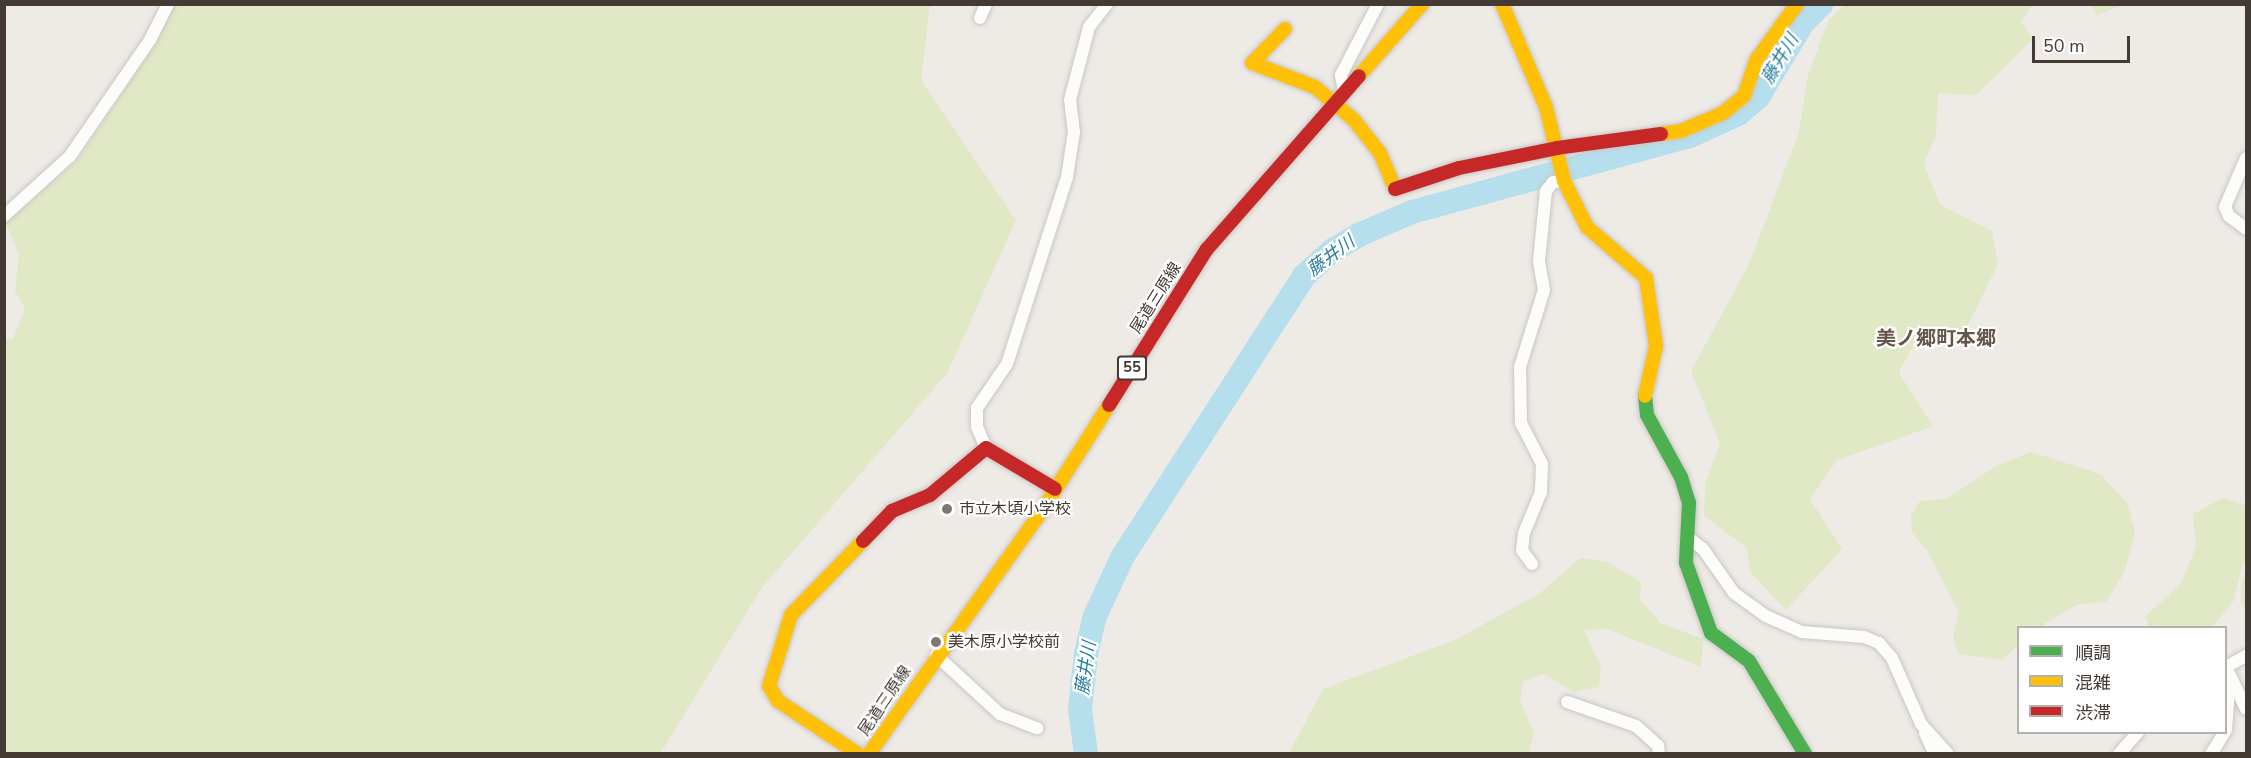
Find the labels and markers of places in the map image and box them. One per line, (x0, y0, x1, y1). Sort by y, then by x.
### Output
place label: 市立木頃小学校 (959, 499, 1071, 519)
marker: 市立木頃小学校 (940, 502, 954, 516)
place label: 美木原小学校前 (948, 632, 1060, 652)
marker: 美木原小学校前 (929, 635, 943, 649)

